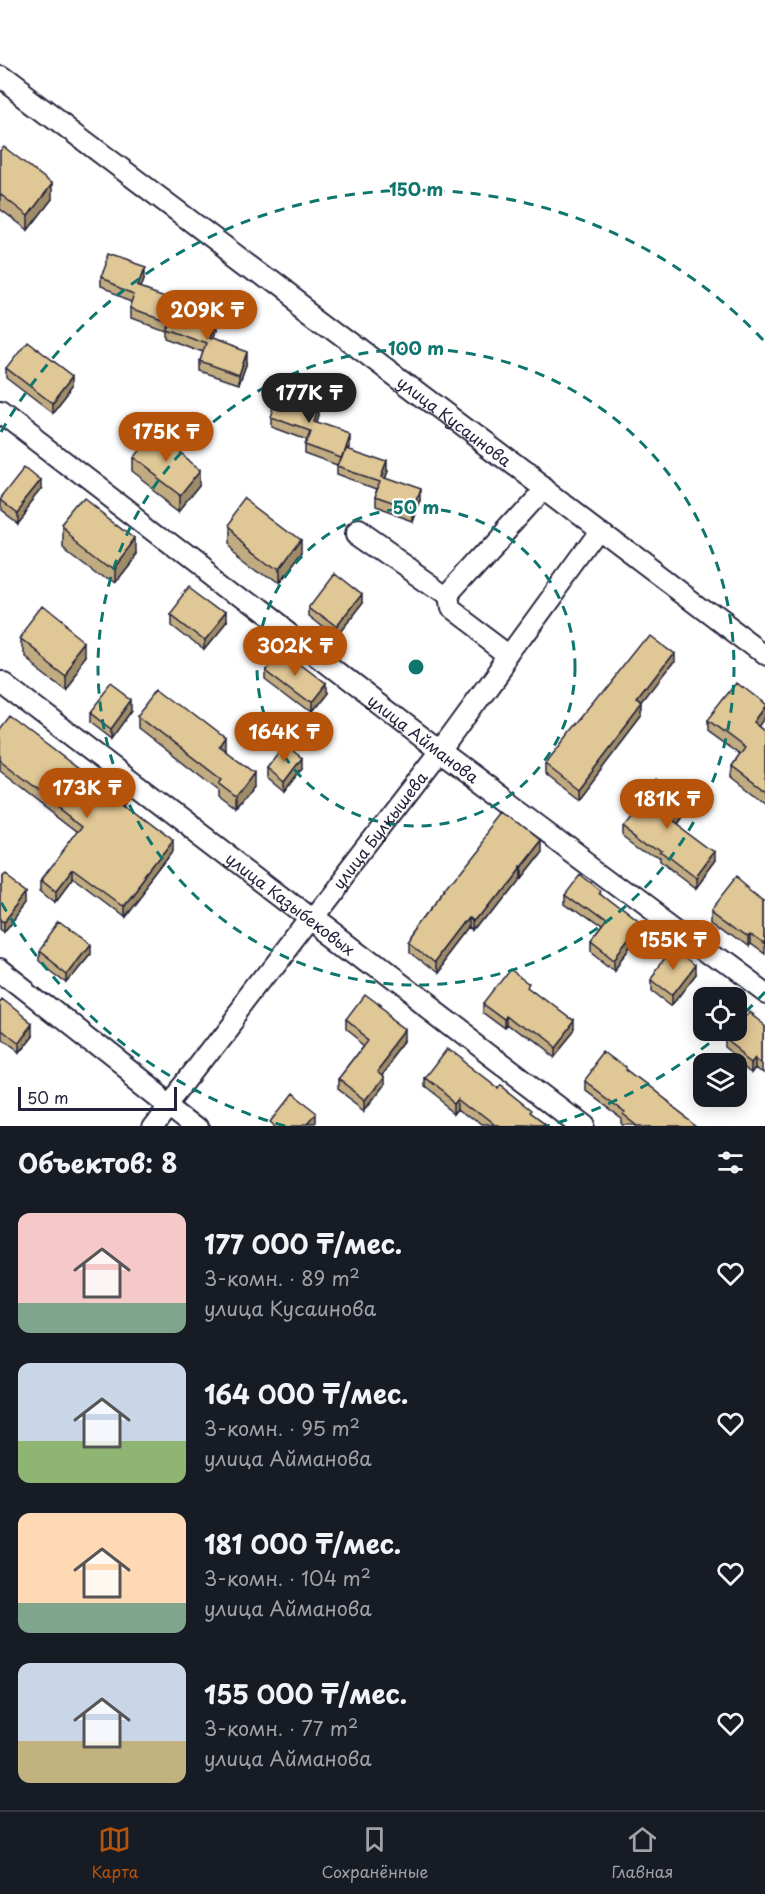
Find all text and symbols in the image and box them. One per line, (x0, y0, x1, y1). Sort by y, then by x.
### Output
text: 150 m (389, 175, 443, 202)
pin: 209K ₸ (158, 290, 256, 341)
text: 209K ₸ (170, 294, 244, 324)
text: 100 m (388, 334, 444, 361)
street label: улица Кусаинова (393, 370, 517, 472)
pin: 177K ₸ (260, 373, 358, 424)
text: 177K ₸ (275, 377, 343, 407)
pin: 175K ₸ (117, 412, 215, 463)
text: 175K ₸ (133, 416, 199, 446)
text: 50 m (393, 493, 439, 520)
pin: 302K ₸ (246, 626, 344, 677)
text: 302K ₸ (257, 630, 333, 660)
centre of rings (406, 657, 426, 677)
street label: улица Айманова (363, 688, 484, 788)
pin: 164K ₸ (235, 712, 333, 763)
text: 164K ₸ (248, 716, 320, 746)
street label: улица Булкышева (326, 766, 433, 894)
pin: 173K ₸ (38, 768, 136, 819)
text: 173K ₸ (53, 772, 121, 802)
pin: 181K ₸ (618, 779, 716, 830)
text: 181K ₸ (634, 783, 700, 813)
street label: улица Казыбековых (221, 846, 361, 961)
pin: 155K ₸ (624, 920, 722, 971)
text: 155K ₸ (639, 924, 707, 954)
map controls (693, 987, 747, 1107)
button: locate (693, 987, 747, 1041)
button: layers (693, 1053, 747, 1107)
scale bar (18, 1084, 177, 1112)
text: 50 m (27, 1085, 68, 1109)
text: Объектов: 8 (18, 1143, 178, 1182)
icon: filters (714, 1146, 747, 1179)
text: 177 000 ₸/мес. (204, 1224, 402, 1263)
icon: home (66, 1237, 138, 1309)
icon: heart (714, 1257, 747, 1290)
text: 3-комн. · 89 m² (204, 1263, 360, 1293)
text: улица Кусаинова (204, 1293, 376, 1323)
text: 164 000 ₸/мес. (204, 1374, 409, 1413)
icon: home (66, 1387, 138, 1459)
icon: heart (714, 1407, 747, 1440)
text: 3-комн. · 95 m² (204, 1413, 360, 1443)
text: улица Айманова (204, 1443, 372, 1473)
text: 181 000 ₸/мес. (204, 1524, 401, 1563)
icon: home (66, 1537, 138, 1609)
icon: heart (714, 1557, 747, 1590)
text: 3-комн. · 104 m² (204, 1563, 371, 1593)
text: улица Айманова (204, 1593, 372, 1623)
text: 155 000 ₸/мес. (204, 1674, 407, 1713)
icon: home (66, 1687, 138, 1759)
icon: heart (714, 1707, 747, 1740)
text: 3-комн. · 77 m² (204, 1713, 358, 1743)
text: улица Айманова (204, 1743, 372, 1773)
tab: Карта (92, 1823, 138, 1883)
tab: Сохранённые (322, 1823, 428, 1883)
tab: Главная (612, 1823, 673, 1883)

